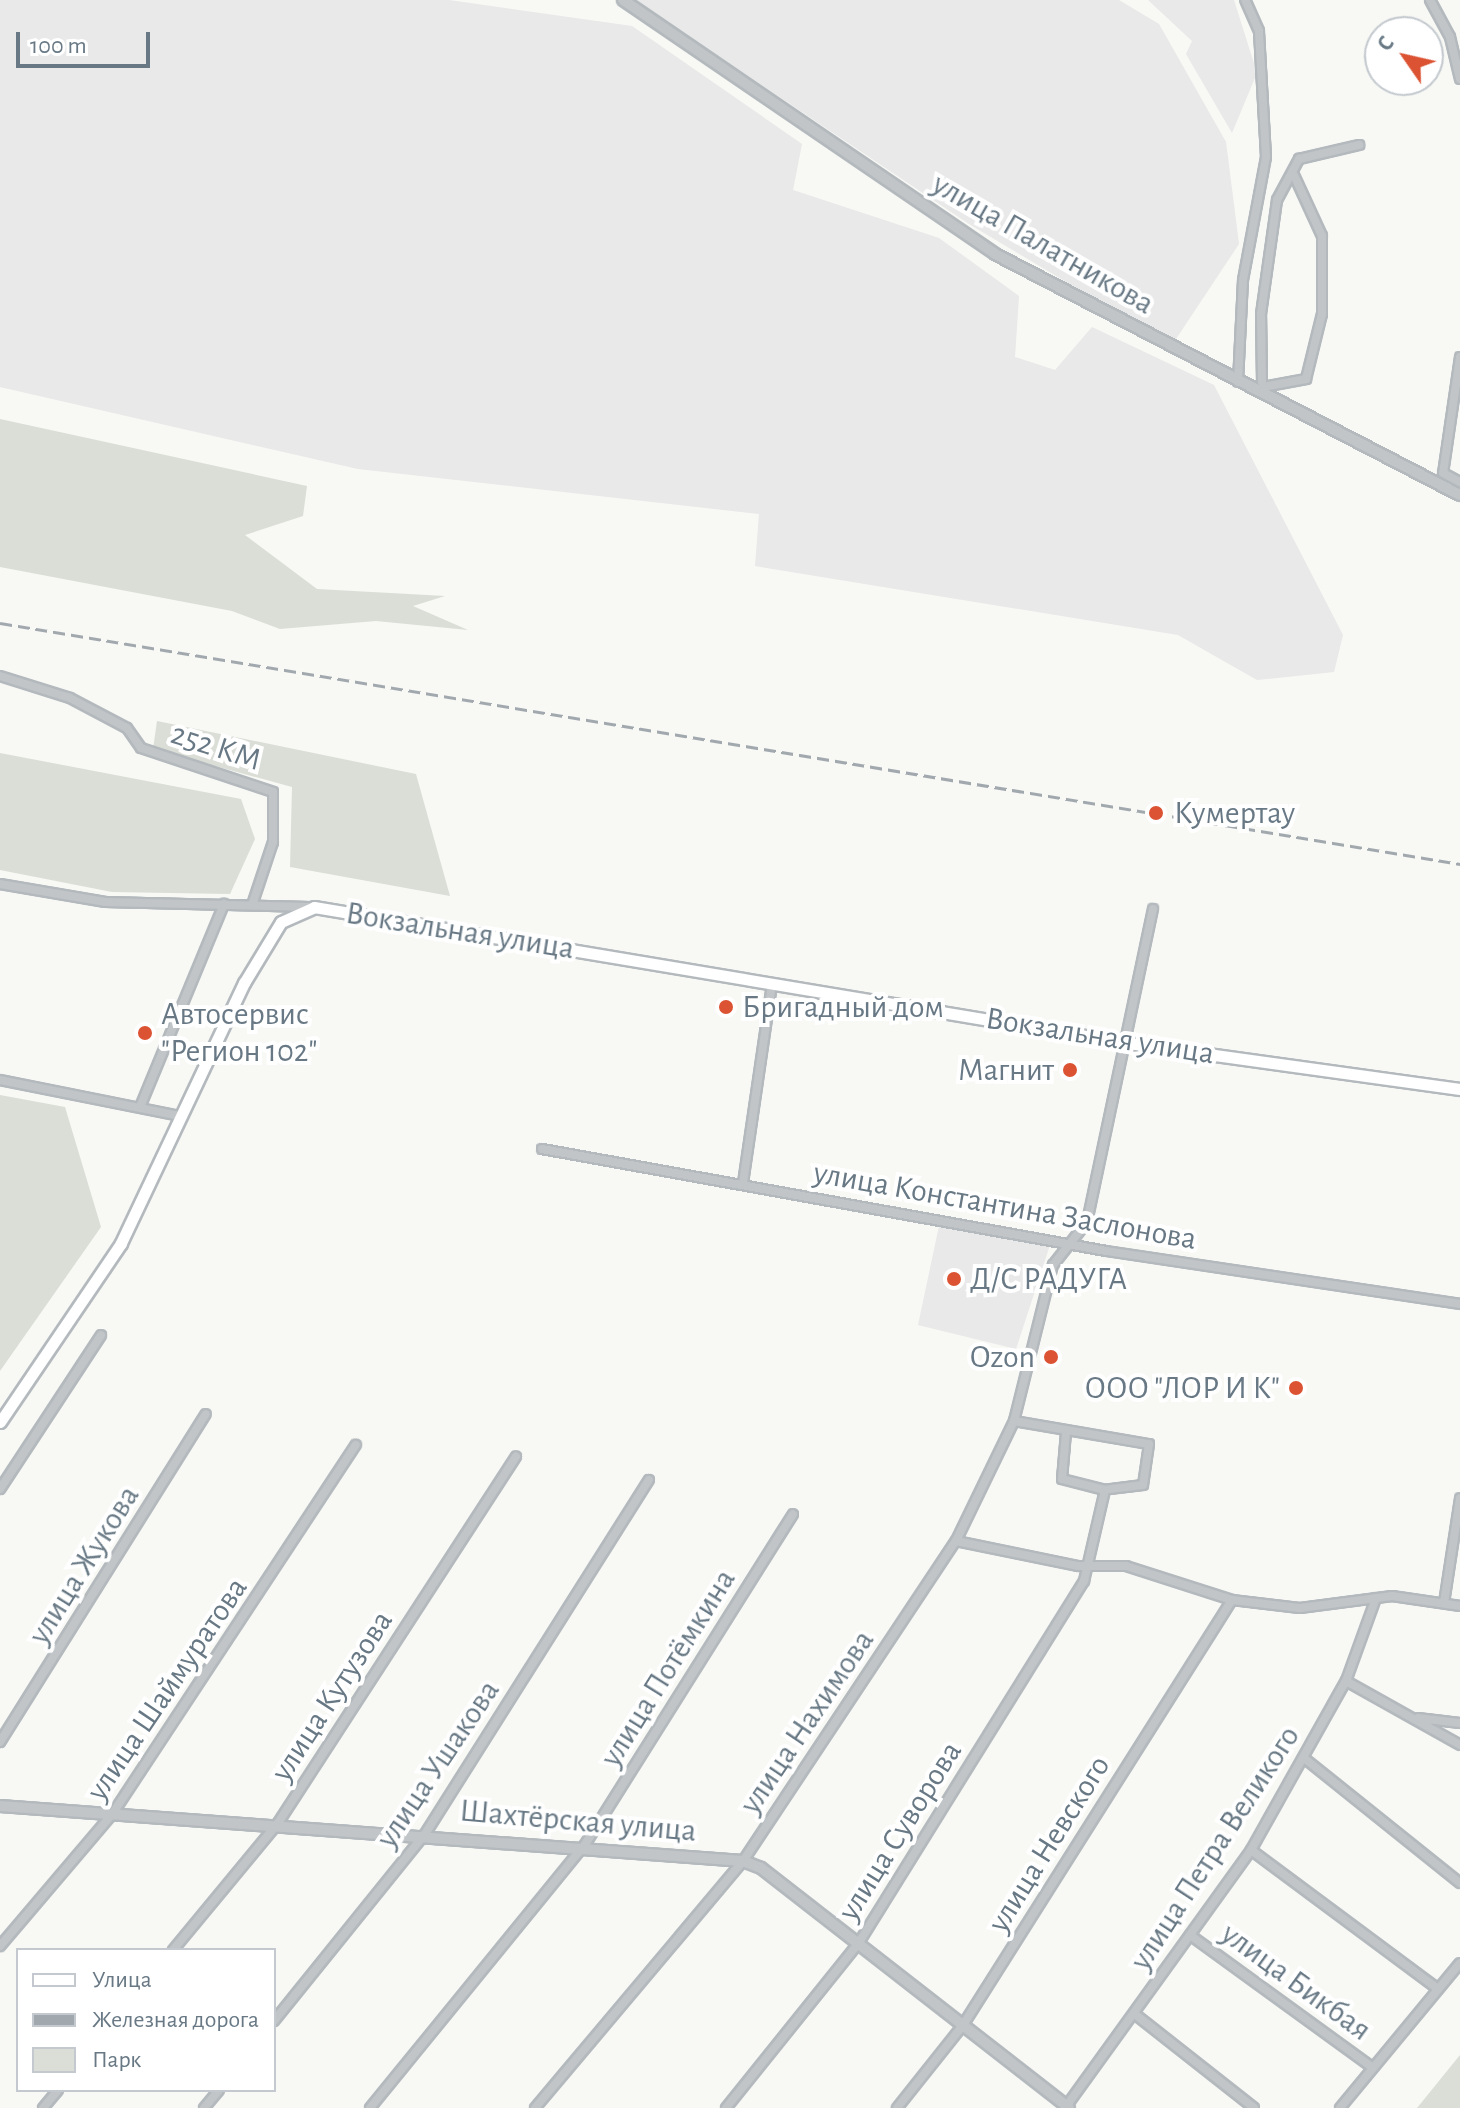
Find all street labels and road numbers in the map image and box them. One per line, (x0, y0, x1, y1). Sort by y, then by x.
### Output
street label: улица Палатникова (925, 165, 1161, 323)
street label: 252 КМ (166, 714, 266, 780)
street label: Вокзальная улица (343, 894, 577, 968)
street label: Вокзальная улица (983, 999, 1217, 1073)
street label: улица Константина Заслонова (811, 1153, 1199, 1259)
street label: улица Жукова (20, 1479, 148, 1651)
street label: улица Потёмкина (592, 1562, 744, 1774)
street label: улица Шаймуратова (78, 1570, 256, 1808)
street label: улица Кутузова (263, 1604, 401, 1788)
street label: улица Нахимова (731, 1623, 883, 1821)
street label: улица Ушакова (368, 1673, 508, 1855)
street label: улица Петра Великого (1122, 1719, 1308, 1977)
street label: улица Суворова (830, 1734, 970, 1928)
street label: улица Невского (979, 1749, 1119, 1939)
street label: Шахтёрская улица (458, 1792, 698, 1850)
street label: улица Бикбая (1214, 1915, 1378, 2049)

